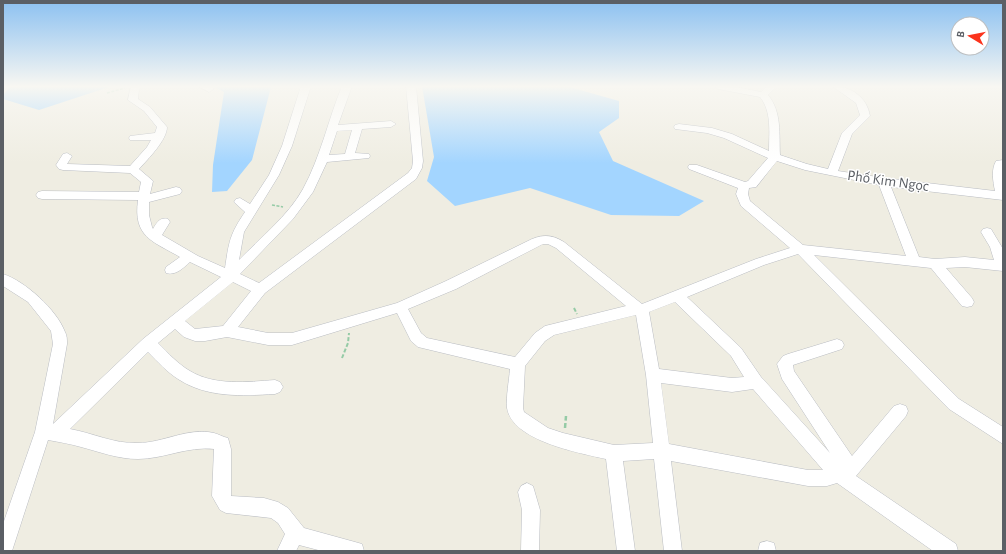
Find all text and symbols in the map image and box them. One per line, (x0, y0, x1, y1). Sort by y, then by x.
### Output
north arrow (950, 16, 990, 56)
text: B (955, 30, 967, 38)
street label: Phố Kim Ngọc (846, 168, 930, 194)

